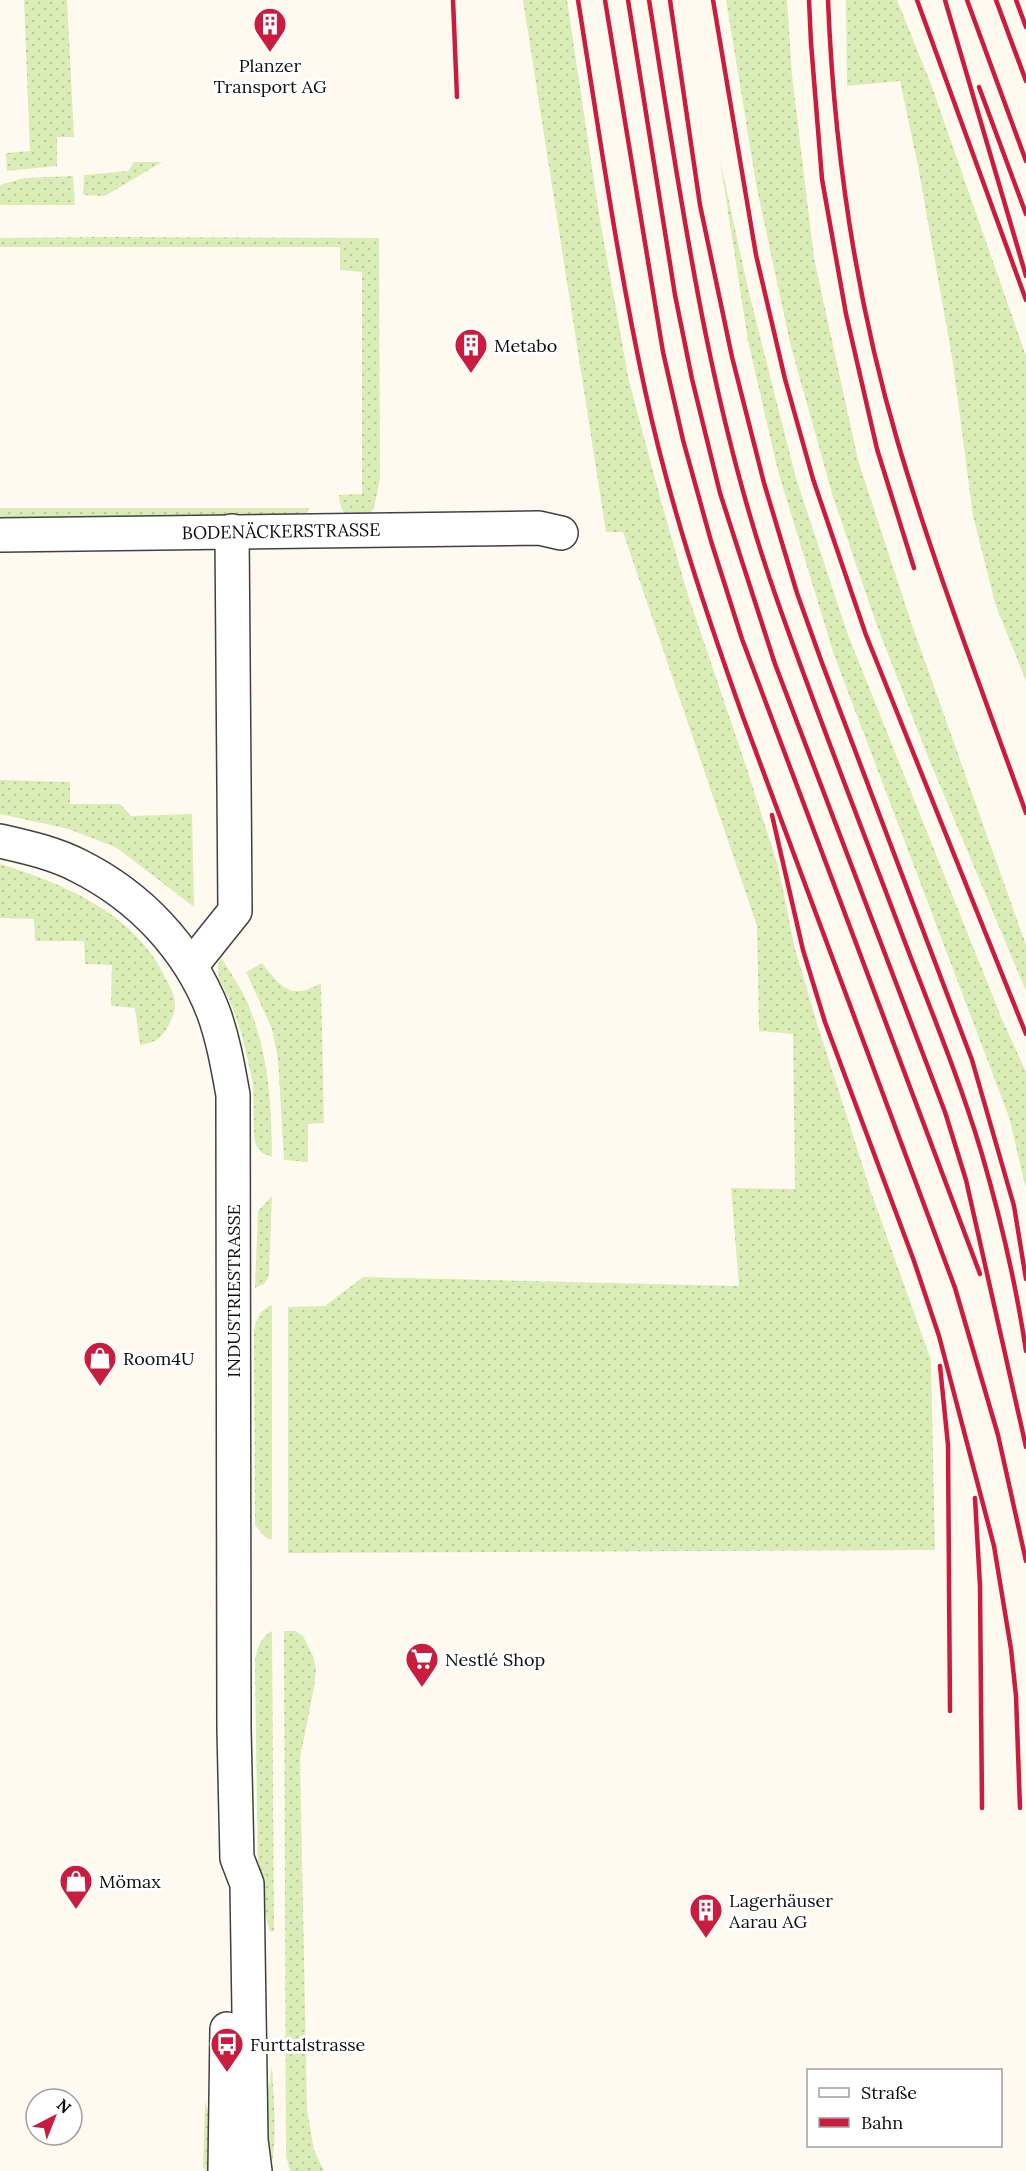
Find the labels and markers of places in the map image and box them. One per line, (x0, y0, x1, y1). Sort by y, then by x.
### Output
building icon: Planzer Transport AG (252, 6, 288, 53)
place label: Planzer Transport AG (213, 54, 327, 98)
building icon: Metabo (453, 327, 489, 374)
place label: Metabo (494, 334, 557, 357)
shop icon: Room4U (82, 1340, 118, 1387)
place label: Room4U (123, 1347, 195, 1370)
supermarket icon: Nestlé Shop (404, 1641, 440, 1688)
place label: Nestlé Shop (445, 1648, 545, 1671)
shop icon: Mömax (58, 1863, 94, 1910)
place label: Mömax (99, 1870, 161, 1893)
place label: Lagerhäuser Aarau AG (728, 1889, 833, 1933)
building icon: Lagerhäuser Aarau AG (688, 1892, 724, 1939)
bus stop icon: Furttalstrasse (209, 2026, 245, 2073)
place label: Furttalstrasse (250, 2033, 366, 2056)

